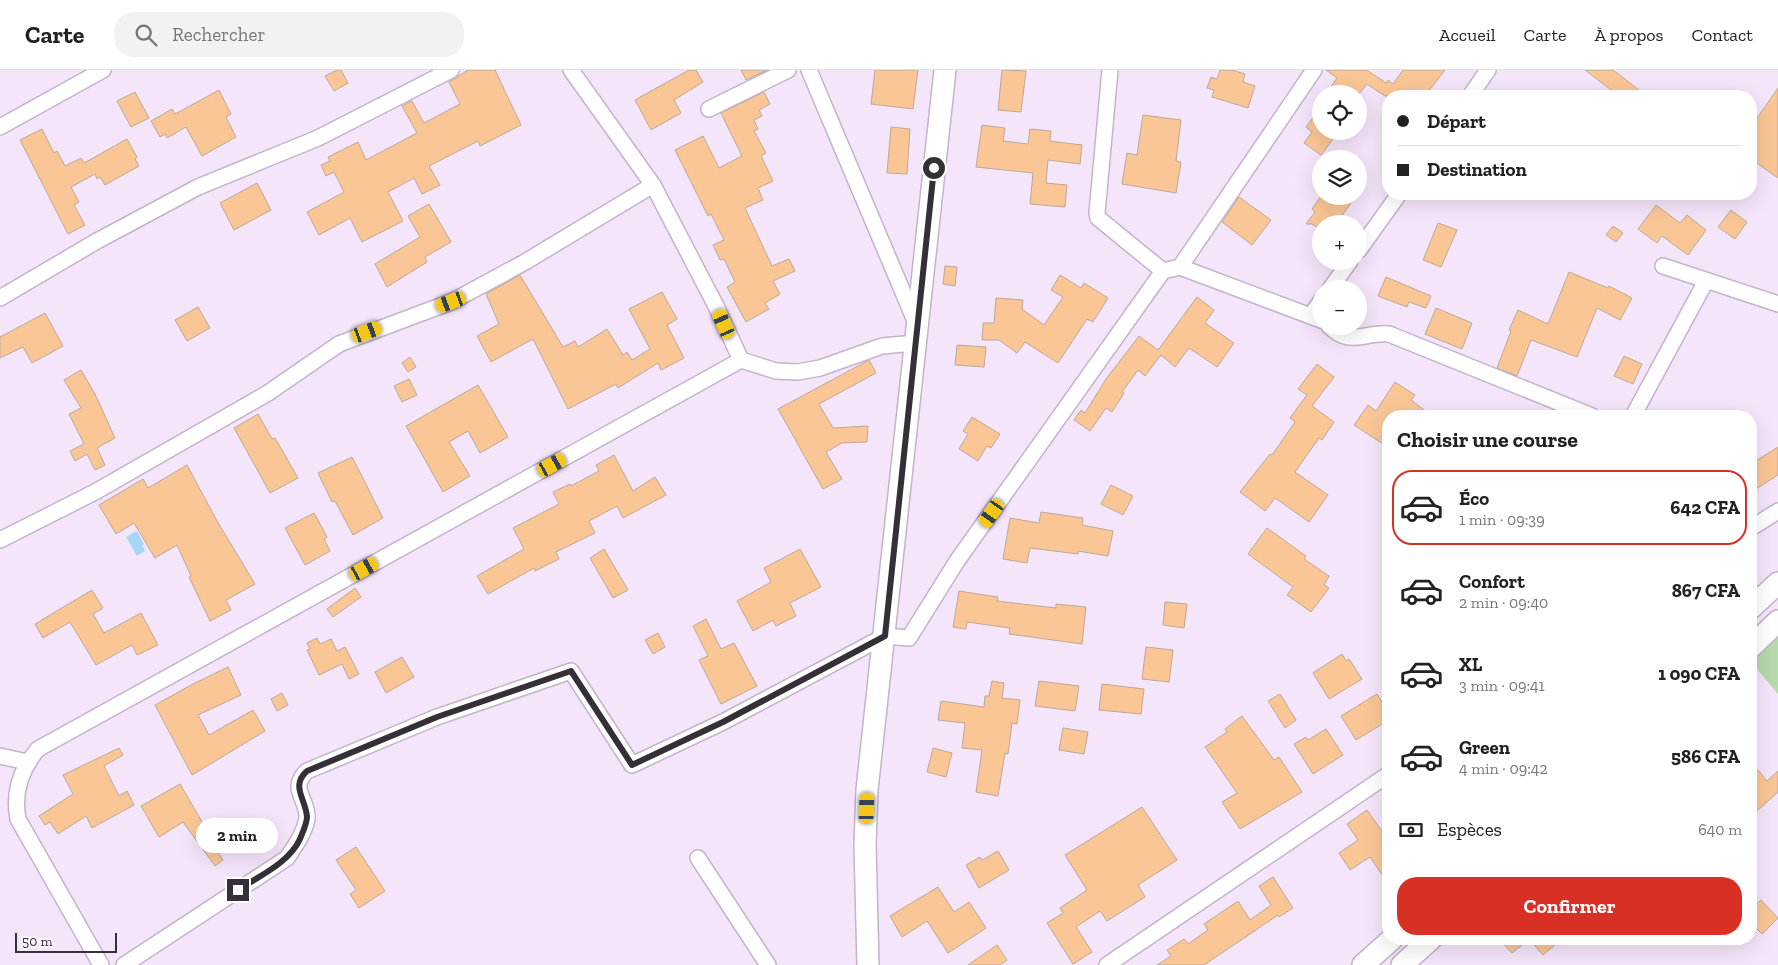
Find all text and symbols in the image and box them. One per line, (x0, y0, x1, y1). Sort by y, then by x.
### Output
search box (114, 12, 464, 57)
text: Carte (25, 20, 84, 49)
icon: search (132, 21, 160, 49)
text: Rechercher (172, 23, 265, 46)
text: Accueil (1439, 24, 1496, 46)
text: Carte (1524, 24, 1567, 46)
text: À propos (1595, 24, 1663, 46)
text: Contact (1691, 24, 1753, 46)
map controls (1312, 85, 1367, 335)
button: locate (1312, 85, 1367, 140)
text: Départ (1427, 110, 1486, 133)
button: layers (1312, 150, 1367, 205)
route start (923, 157, 945, 179)
text: Destination (1427, 158, 1527, 181)
button: + (1312, 215, 1367, 270)
button: − (1312, 280, 1367, 335)
car (434, 290, 467, 314)
car (711, 307, 736, 341)
car (350, 320, 383, 344)
text: Choisir une course (1397, 426, 1578, 453)
car (535, 451, 568, 479)
icon: car (1399, 485, 1444, 530)
text: Éco (1459, 487, 1489, 510)
car (977, 496, 1006, 530)
text: 642 CFA (1670, 496, 1740, 519)
text: 1 min · 09:39 (1459, 510, 1545, 529)
car (347, 555, 380, 583)
icon: car (1399, 568, 1444, 613)
text: Confort (1459, 570, 1525, 593)
text: 867 CFA (1672, 579, 1740, 602)
text: 2 min · 09:40 (1459, 593, 1548, 612)
icon: car (1399, 651, 1444, 696)
text: XL (1459, 653, 1482, 676)
text: 1 090 CFA (1658, 662, 1740, 685)
text: 3 min · 09:41 (1459, 676, 1545, 695)
icon: car (1399, 734, 1444, 779)
text: Green (1459, 736, 1510, 759)
text: 586 CFA (1671, 745, 1740, 768)
text: 4 min · 09:42 (1459, 759, 1548, 778)
car (858, 793, 875, 823)
icon: cash (1397, 816, 1425, 844)
callout: 2 min (197, 818, 279, 852)
text: Espèces (1437, 818, 1502, 841)
text: 640 m (1698, 820, 1742, 839)
text: 2 min (217, 826, 257, 845)
button: Confirmer (1397, 877, 1742, 935)
route end (227, 879, 249, 901)
scale bar (15, 930, 118, 953)
text: 50 m (22, 933, 53, 950)

